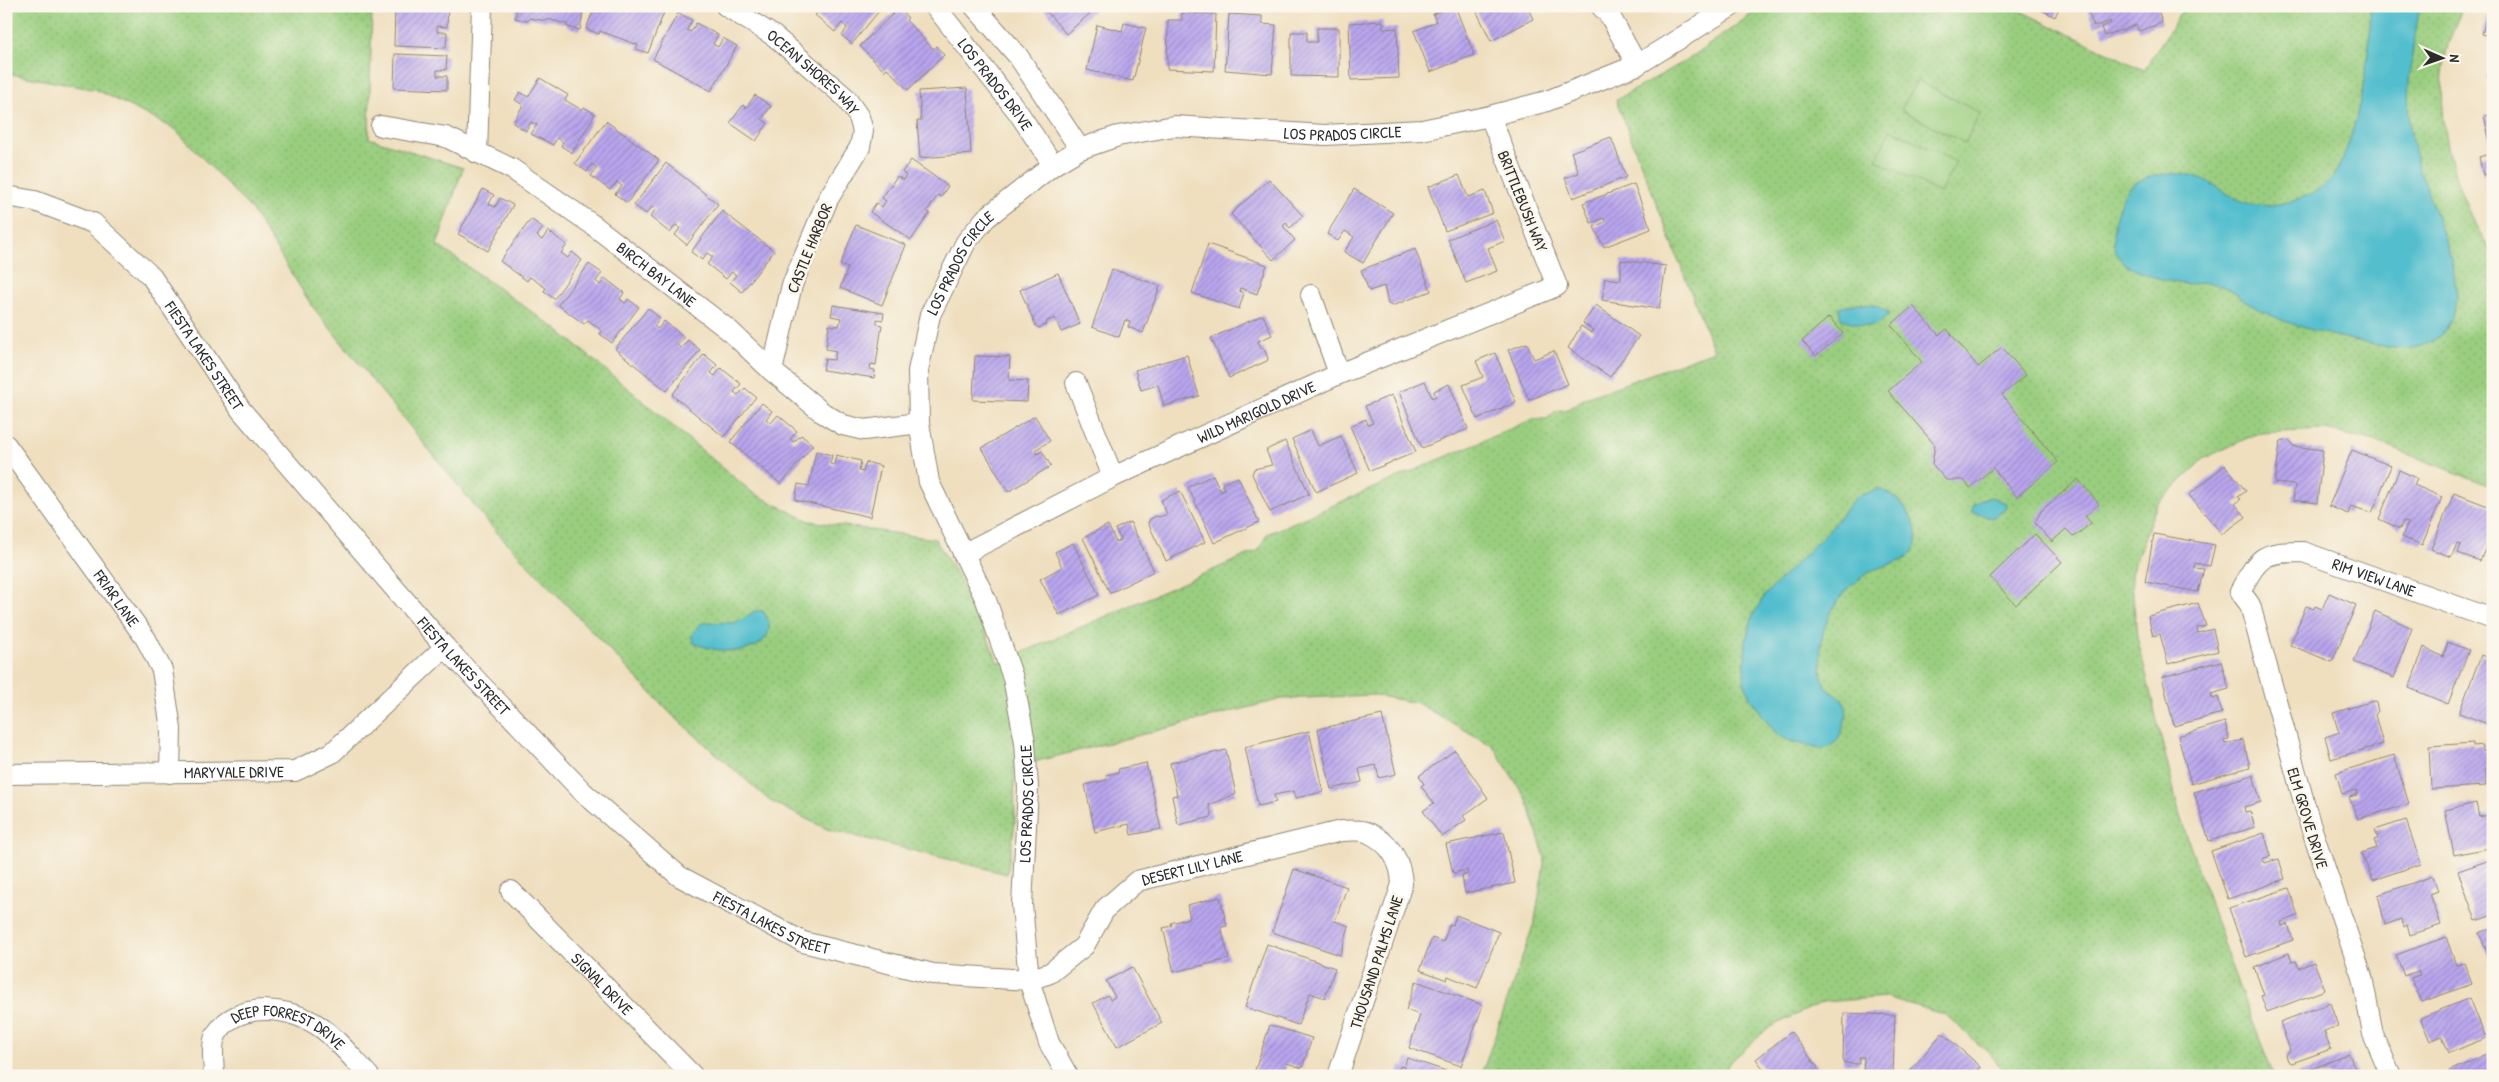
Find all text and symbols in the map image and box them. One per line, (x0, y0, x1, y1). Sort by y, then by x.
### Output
street label: OCEAN SHORES WAY (763, 24, 865, 119)
north arrow (2416, 32, 2466, 82)
street label: LOS PRADOS DRIVE (953, 33, 1038, 135)
text: N (2446, 54, 2465, 63)
street label: LOS PRADOS CIRCLE (1283, 120, 1402, 146)
street label: BRITTLEBUSH WAY (1493, 147, 1553, 255)
street label: CASTLE HARBOR (781, 200, 837, 296)
street label: LOS PRADOS CIRCLE (921, 205, 998, 319)
street label: BIRCH BAY LANE (612, 236, 701, 312)
street label: FIESTA LAKES STREET (159, 296, 249, 415)
street label: WILD MARIGOLD DRIVE (1194, 375, 1319, 448)
street label: RIM VIEW LANE (2329, 552, 2419, 602)
street label: FRIAR LANE (88, 565, 145, 631)
street label: FIESTA LAKES STREET (412, 611, 516, 720)
street label: LOS PRADOS CIRCLE (1013, 744, 1039, 863)
street label: MARYVALE DRIVE (184, 760, 284, 783)
street label: ELM GROVE DRIVE (2282, 765, 2334, 871)
street label: DESERT LILY LANE (1139, 844, 1245, 890)
street label: FIESTA LAKES STREET (709, 885, 833, 959)
street label: THOUSAND PALMS LANE (1344, 893, 1408, 1031)
street label: SIGNAL DRIVE (566, 948, 638, 1020)
street label: DEEP FORREST DRIVE (227, 999, 350, 1054)

